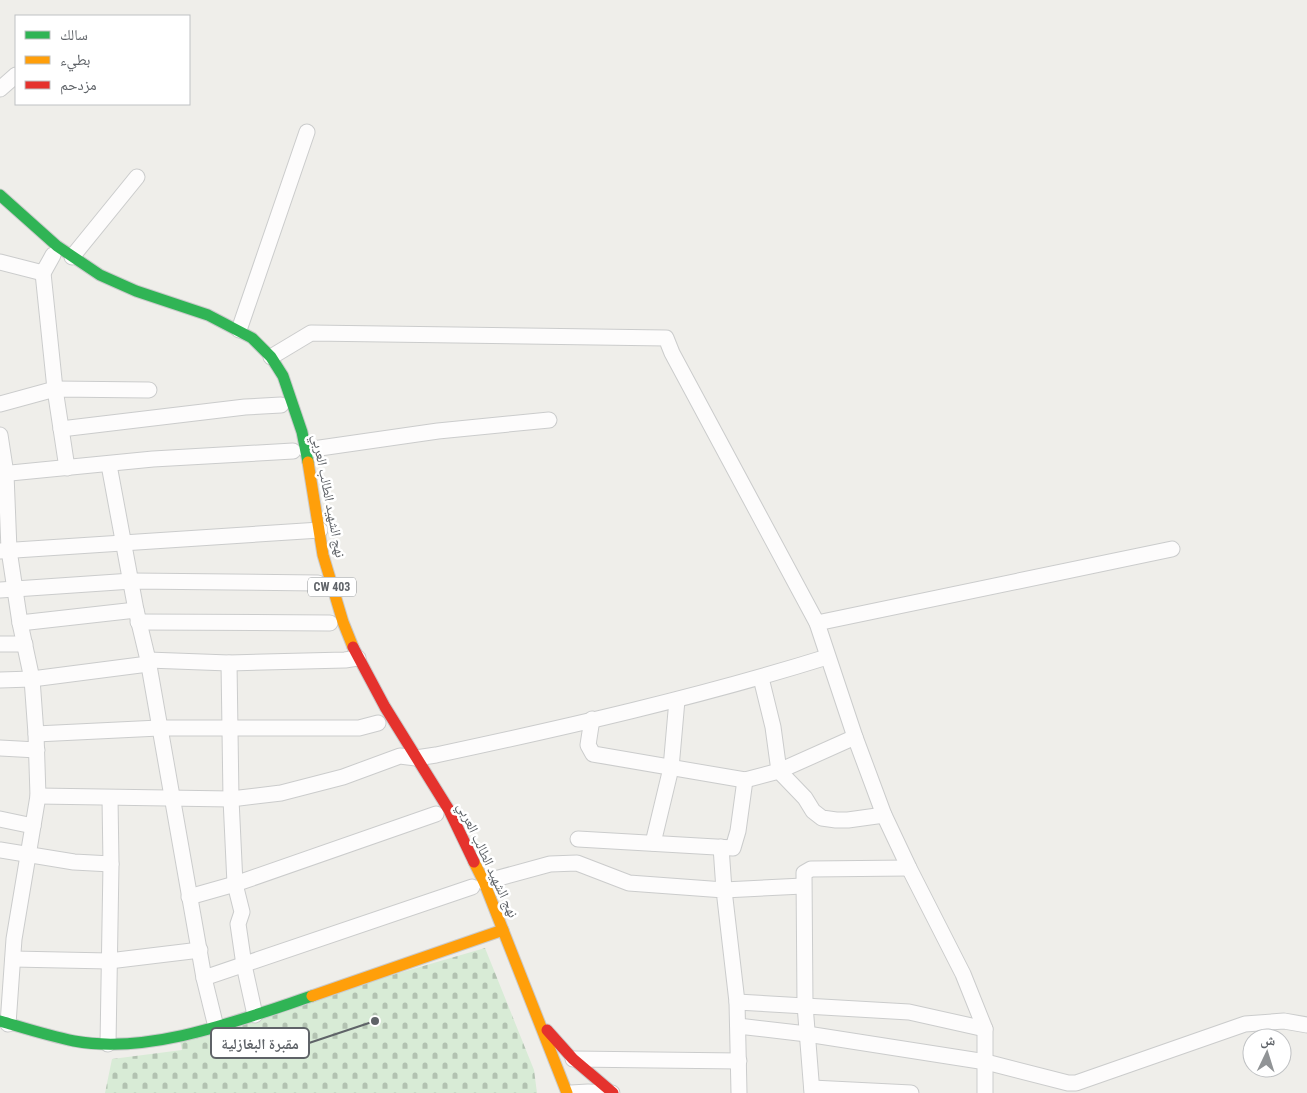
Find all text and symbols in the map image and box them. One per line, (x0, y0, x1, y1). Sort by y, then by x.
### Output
legend (15, 15, 190, 105)
text: سالك (60, 26, 88, 44)
text: بطيء (60, 51, 90, 72)
text: مزدحم (60, 76, 97, 95)
street label: نهج الشهيد الطالب العربي (306, 433, 349, 560)
road number: CW 403 (308, 578, 356, 596)
street label: نهج الشهيد الطالب العربي (451, 800, 522, 922)
callout: مقبرة البغازلية (211, 1028, 309, 1058)
north arrow (1242, 1028, 1292, 1078)
text: ش (1260, 1032, 1276, 1050)
text: مقبرة البغازلية (221, 1035, 299, 1053)

